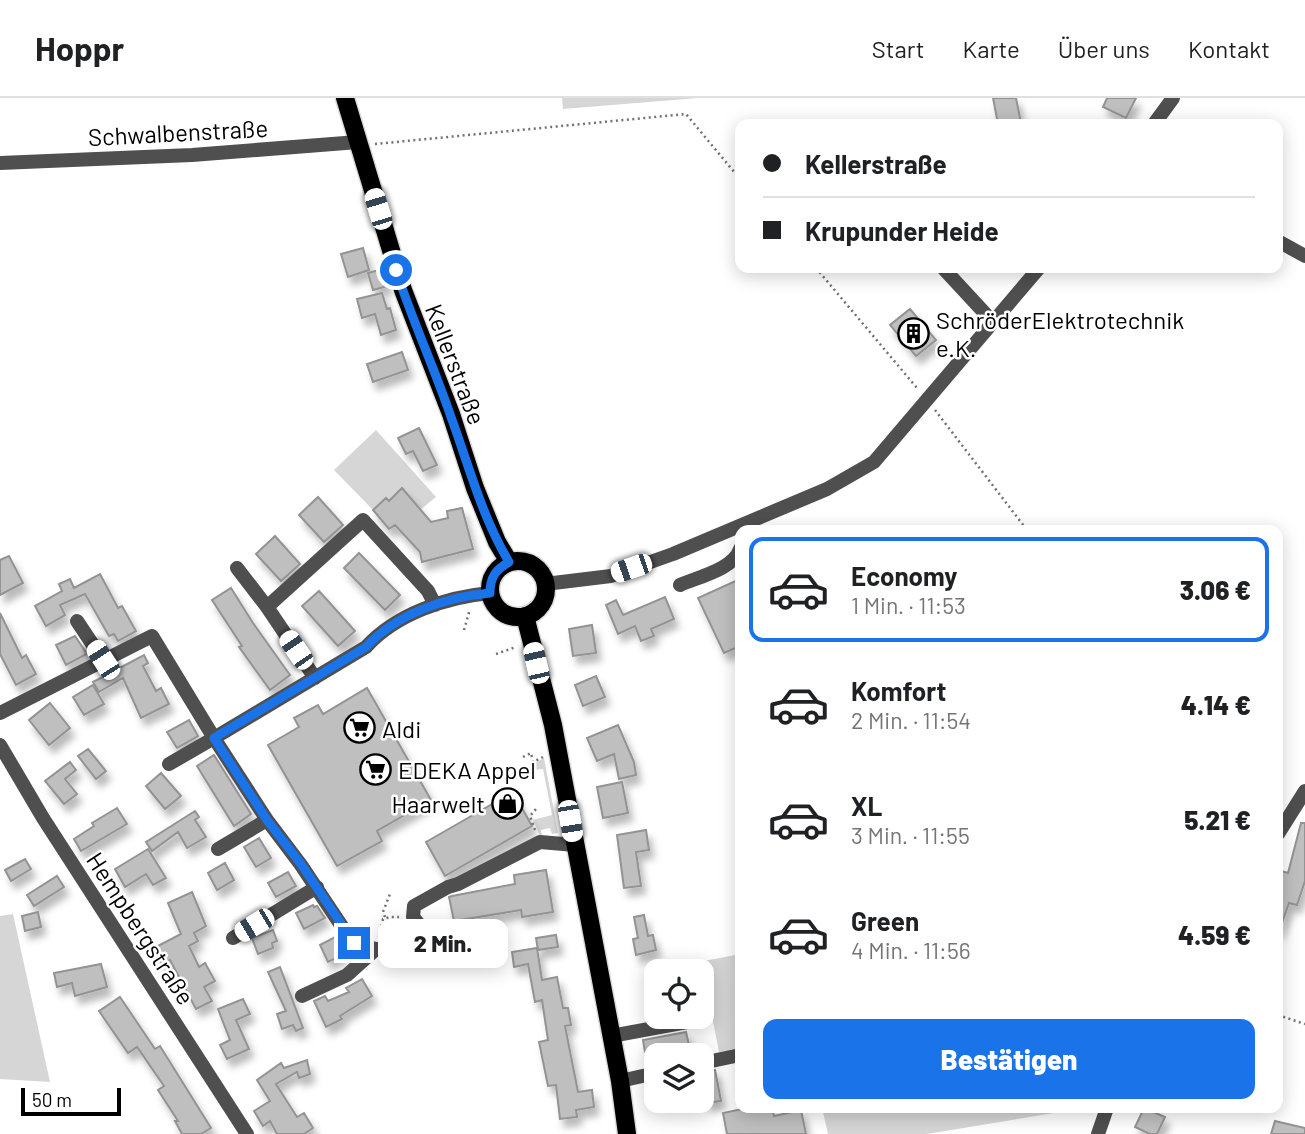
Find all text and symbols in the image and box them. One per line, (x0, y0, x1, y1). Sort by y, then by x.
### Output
text: Hoppr (35, 28, 124, 68)
text: Start (872, 34, 925, 63)
text: Karte (963, 34, 1020, 63)
text: Über uns (1058, 34, 1150, 63)
text: Kontakt (1188, 34, 1270, 63)
street label: Schwalbenstraße (87, 113, 269, 151)
text: Kellerstraße (805, 148, 947, 179)
car (362, 186, 395, 232)
text: Krupunder Heide (805, 215, 999, 246)
route start (380, 254, 412, 286)
street label: Kellerstraße (420, 300, 492, 428)
place label: SchröderElektrotechnik e.K. (936, 305, 1184, 362)
building icon: SchröderElektrotechnik e.K. (896, 316, 930, 350)
car (608, 551, 655, 585)
icon: car (767, 558, 830, 621)
text: Economy (851, 560, 957, 591)
text: 3.06 € (1180, 574, 1251, 605)
text: 1 Min. · 11:53 (851, 591, 966, 619)
car (276, 627, 317, 673)
car (83, 637, 124, 683)
car (522, 640, 551, 686)
icon: car (767, 673, 830, 736)
text: Komfort (851, 675, 946, 706)
text: 4.14 € (1181, 689, 1251, 720)
text: 2 Min. · 11:54 (851, 706, 971, 734)
supermarket icon: Aldi (342, 711, 376, 745)
place label: Aldi (382, 714, 421, 743)
supermarket icon: EDEKA Appel (358, 752, 392, 786)
place label: EDEKA Appel (398, 755, 536, 784)
shop icon: Haarwelt (491, 786, 525, 820)
icon: car (767, 788, 830, 851)
place label: Haarwelt (391, 789, 485, 818)
text: XL (851, 790, 882, 821)
car (557, 798, 584, 844)
text: 5.21 € (1184, 804, 1251, 835)
text: 3 Min. · 11:55 (851, 821, 970, 849)
street label: Hempbergstraße (81, 846, 201, 1010)
icon: car (767, 903, 830, 966)
car (231, 905, 278, 945)
text: Green (851, 905, 919, 936)
callout: 2 Min. (378, 918, 508, 968)
text: 4.59 € (1178, 919, 1251, 950)
route end (338, 927, 370, 959)
text: 2 Min. (414, 929, 472, 957)
text: 4 Min. · 11:56 (851, 936, 971, 964)
map controls (644, 959, 714, 1113)
button: locate (644, 959, 714, 1029)
button: Bestätigen (763, 1019, 1255, 1099)
button: layers (644, 1043, 714, 1113)
scale bar (21, 1085, 121, 1117)
text: 50 m (32, 1088, 72, 1111)

